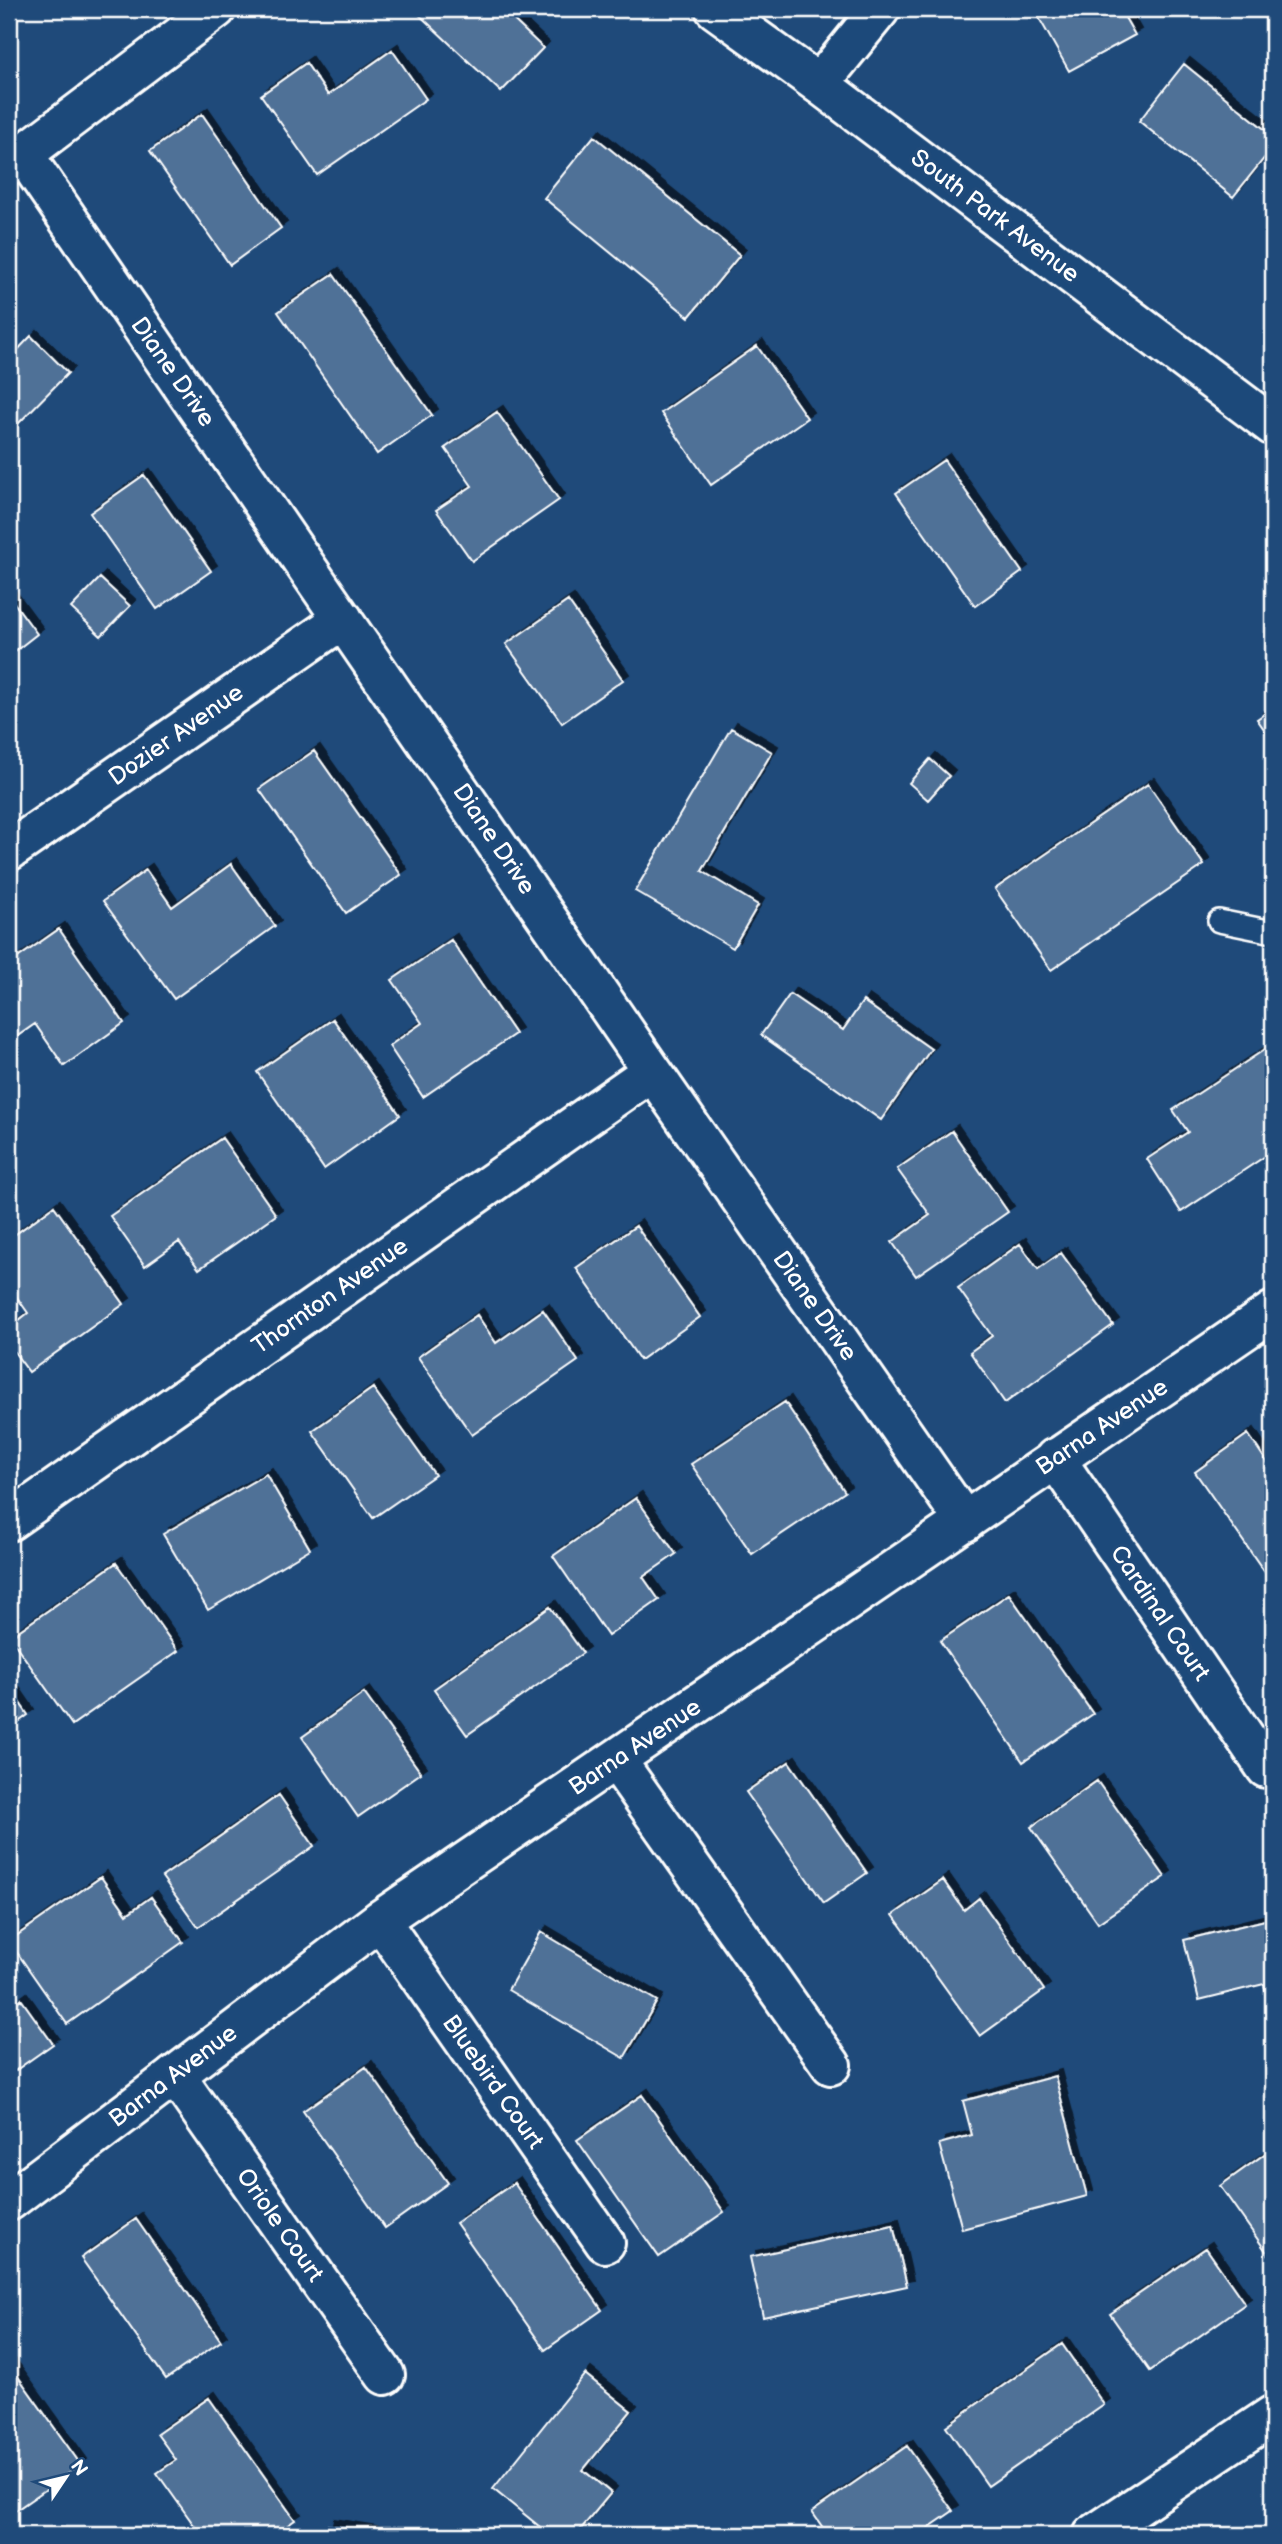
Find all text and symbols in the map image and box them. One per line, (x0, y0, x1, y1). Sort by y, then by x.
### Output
street label: South Park Avenue (905, 143, 1085, 289)
street label: Diane Drive (125, 312, 221, 432)
street label: Dozier Avenue (103, 678, 249, 792)
street label: Diane Drive (446, 778, 542, 900)
street label: Thornton Avenue (246, 1231, 414, 1361)
street label: Diane Drive (767, 1246, 863, 1366)
street label: Barna Avenue (1031, 1372, 1173, 1482)
street label: Cardinal Court (1104, 1540, 1216, 1687)
street label: Barna Avenue (564, 1692, 706, 1802)
street label: Bluebird Court (436, 2009, 550, 2155)
street label: Barna Avenue (103, 2018, 243, 2134)
street label: Oriole Court (230, 2163, 330, 2288)
north arrow (32, 2442, 102, 2512)
text: N (65, 2456, 92, 2481)

